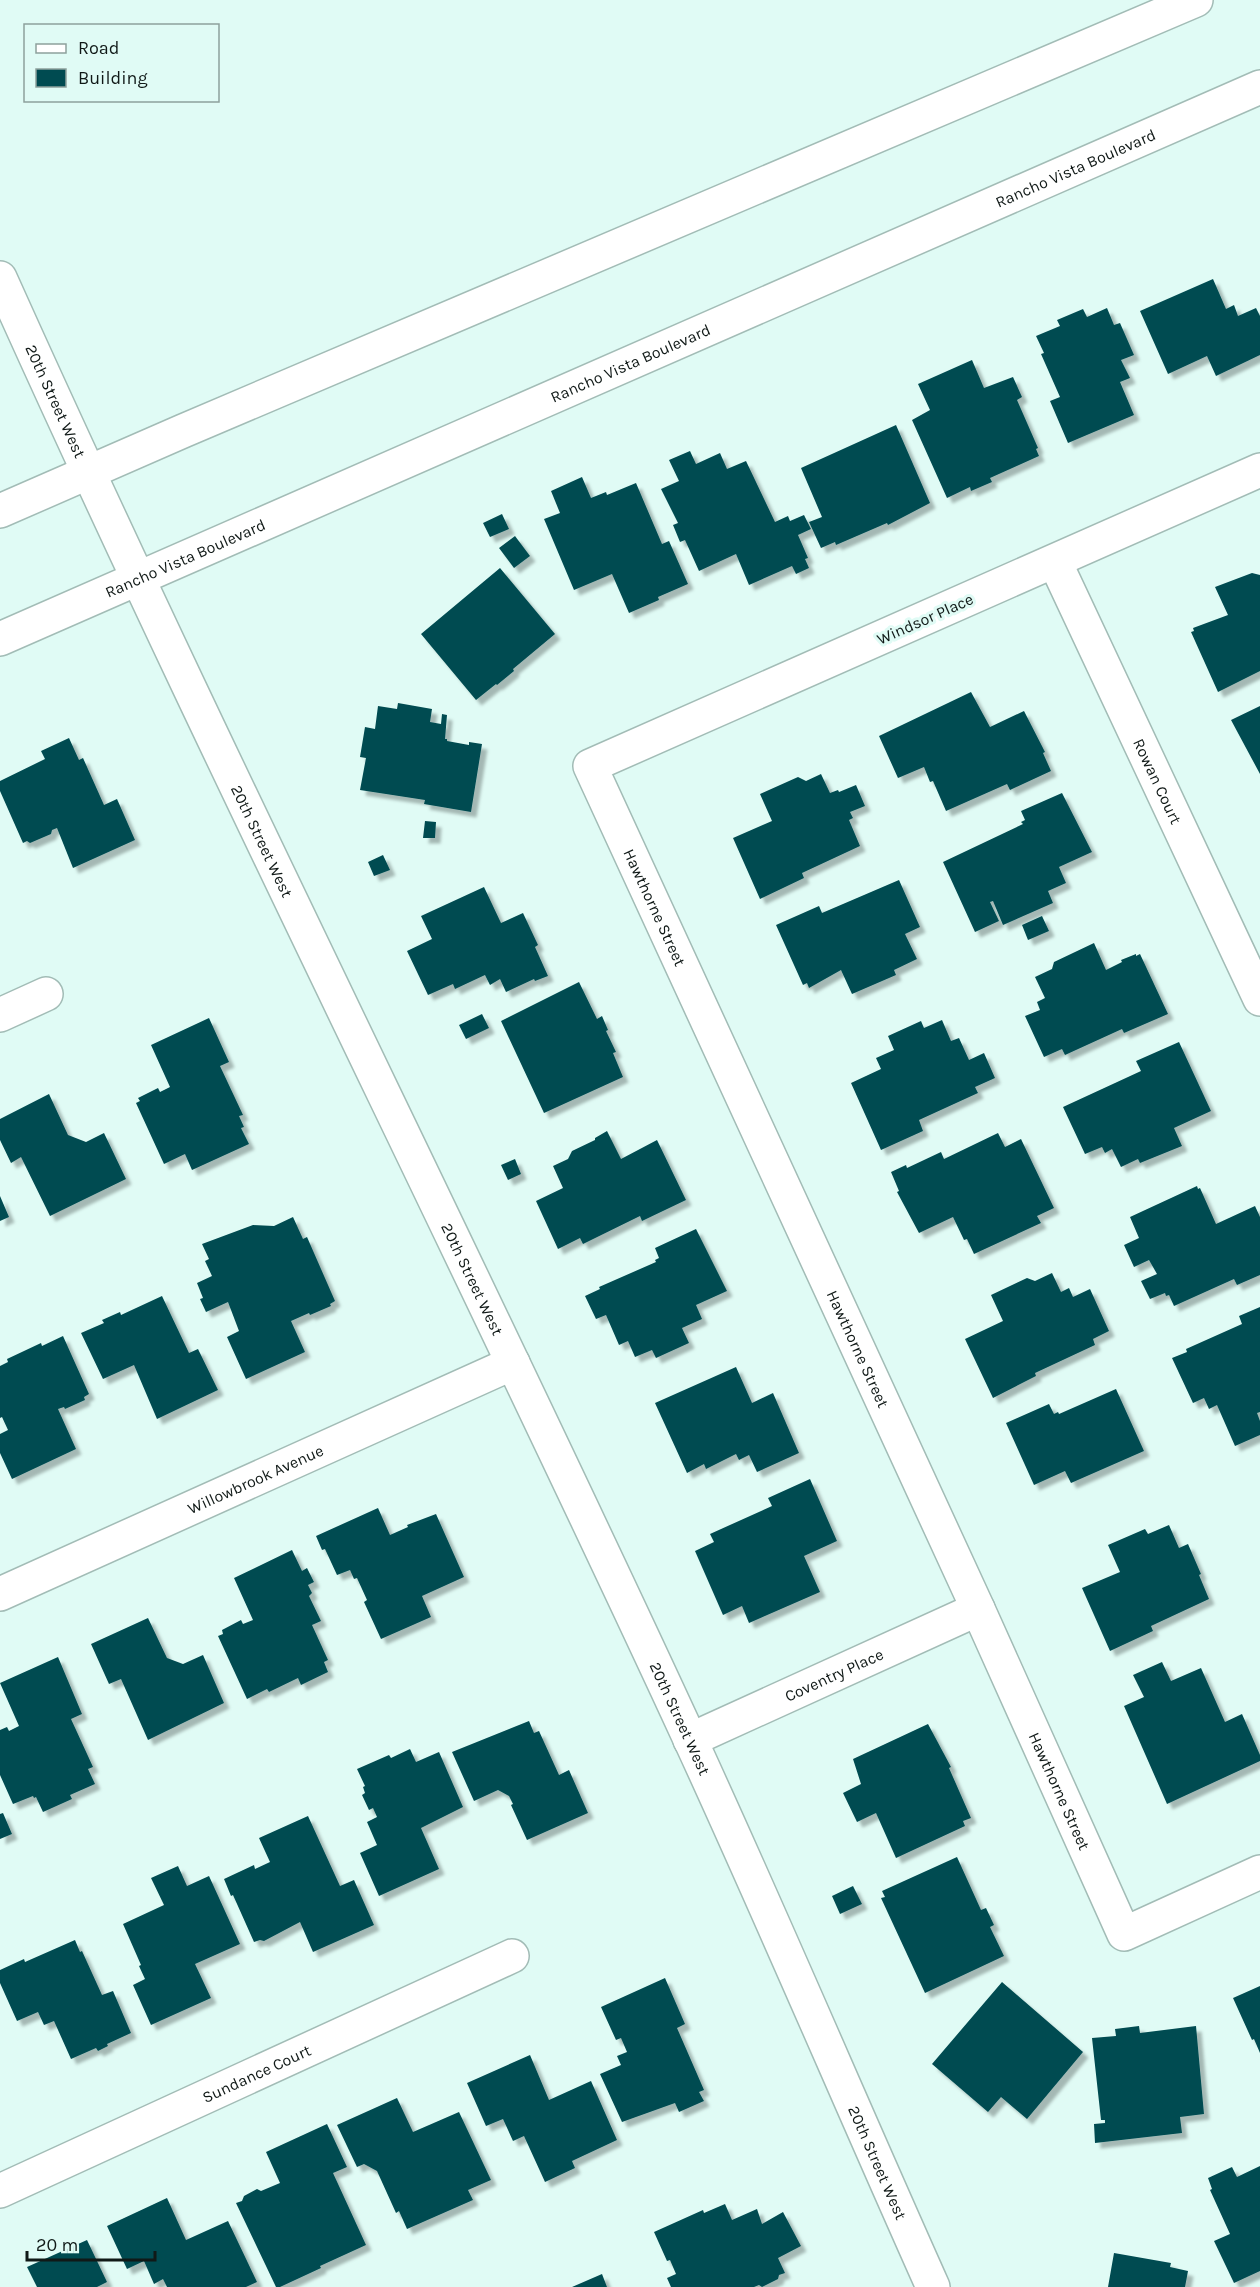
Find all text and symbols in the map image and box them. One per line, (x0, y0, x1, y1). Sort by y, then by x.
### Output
legend (24, 24, 219, 102)
text: Road (78, 37, 119, 59)
text: Building (78, 67, 148, 89)
street label: Rancho Vista Boulevard (992, 125, 1158, 211)
street label: Rancho Vista Boulevard (547, 320, 713, 406)
street label: 20th Street West (22, 341, 90, 461)
street label: Rancho Vista Boulevard (102, 515, 268, 601)
street label: Windsor Place (874, 589, 976, 649)
street label: Rowan Court (1130, 735, 1186, 827)
street label: 20th Street West (227, 781, 297, 900)
street label: Hawthorne Street (620, 846, 690, 969)
street label: 20th Street West (438, 1220, 508, 1338)
street label: Hawthorne Street (823, 1287, 893, 1410)
street label: Willowbrook Avenue (185, 1440, 326, 1518)
street label: Coventry Place (782, 1644, 886, 1705)
street label: 20th Street West (646, 1659, 715, 1778)
street label: Hawthorne Street (1025, 1729, 1094, 1853)
street label: Sundance Court (199, 2040, 314, 2106)
street label: 20th Street West (844, 2103, 911, 2222)
scale bar (27, 2224, 154, 2262)
text: 20 m (36, 2234, 78, 2256)

